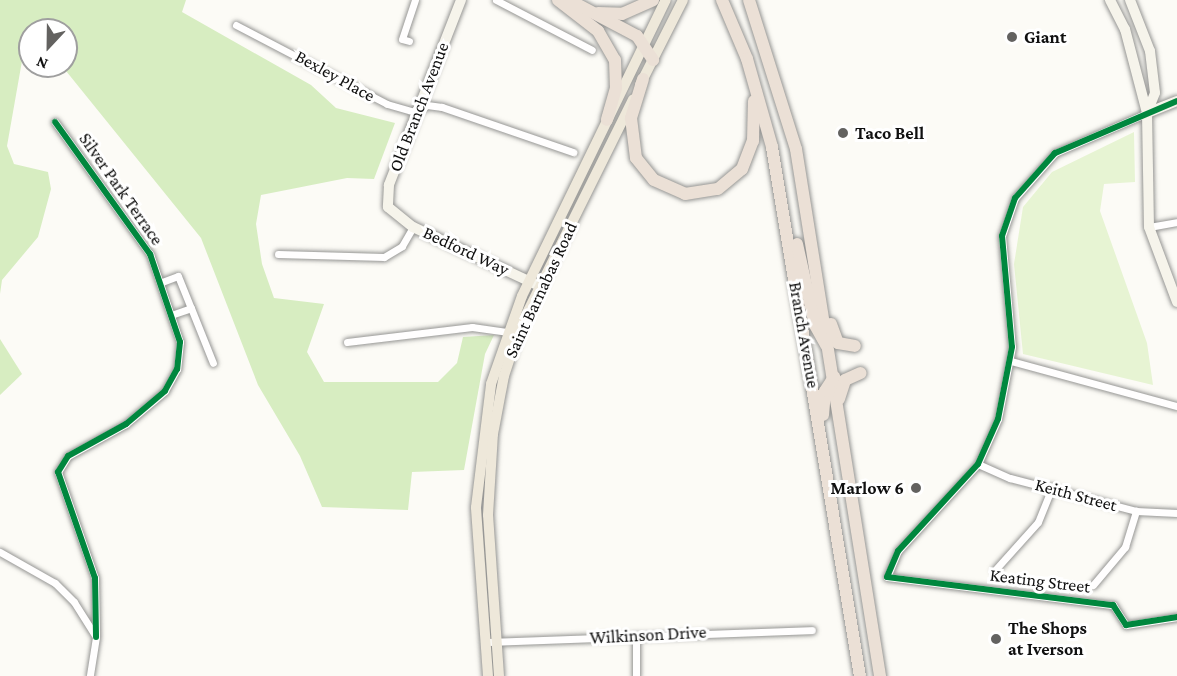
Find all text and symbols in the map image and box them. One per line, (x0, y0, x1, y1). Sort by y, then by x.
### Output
north arrow (18, 18, 78, 78)
place label: Giant (1024, 26, 1066, 48)
marker: Giant (1005, 30, 1019, 44)
street label: Old Branch Avenue (384, 39, 454, 175)
street label: Bexley Place (291, 45, 379, 107)
text: N (34, 53, 50, 73)
place label: Taco Bell (855, 122, 924, 144)
marker: Taco Bell (836, 126, 850, 140)
street label: Silver Park Terrace (74, 129, 168, 249)
street label: Saint Barnabas Road (500, 219, 582, 361)
street label: Bedford Way (420, 222, 512, 280)
street label: Branch Avenue (784, 280, 824, 390)
street label: Keith Street (1033, 474, 1119, 516)
place label: Marlow 6 (830, 477, 904, 499)
marker: Marlow 6 (909, 481, 923, 495)
street label: Keating Street (989, 564, 1091, 598)
place label: The Shops at Iverson (1008, 618, 1087, 660)
street label: Wilkinson Drive (589, 621, 707, 649)
marker: The Shops at Iverson (989, 632, 1003, 646)

